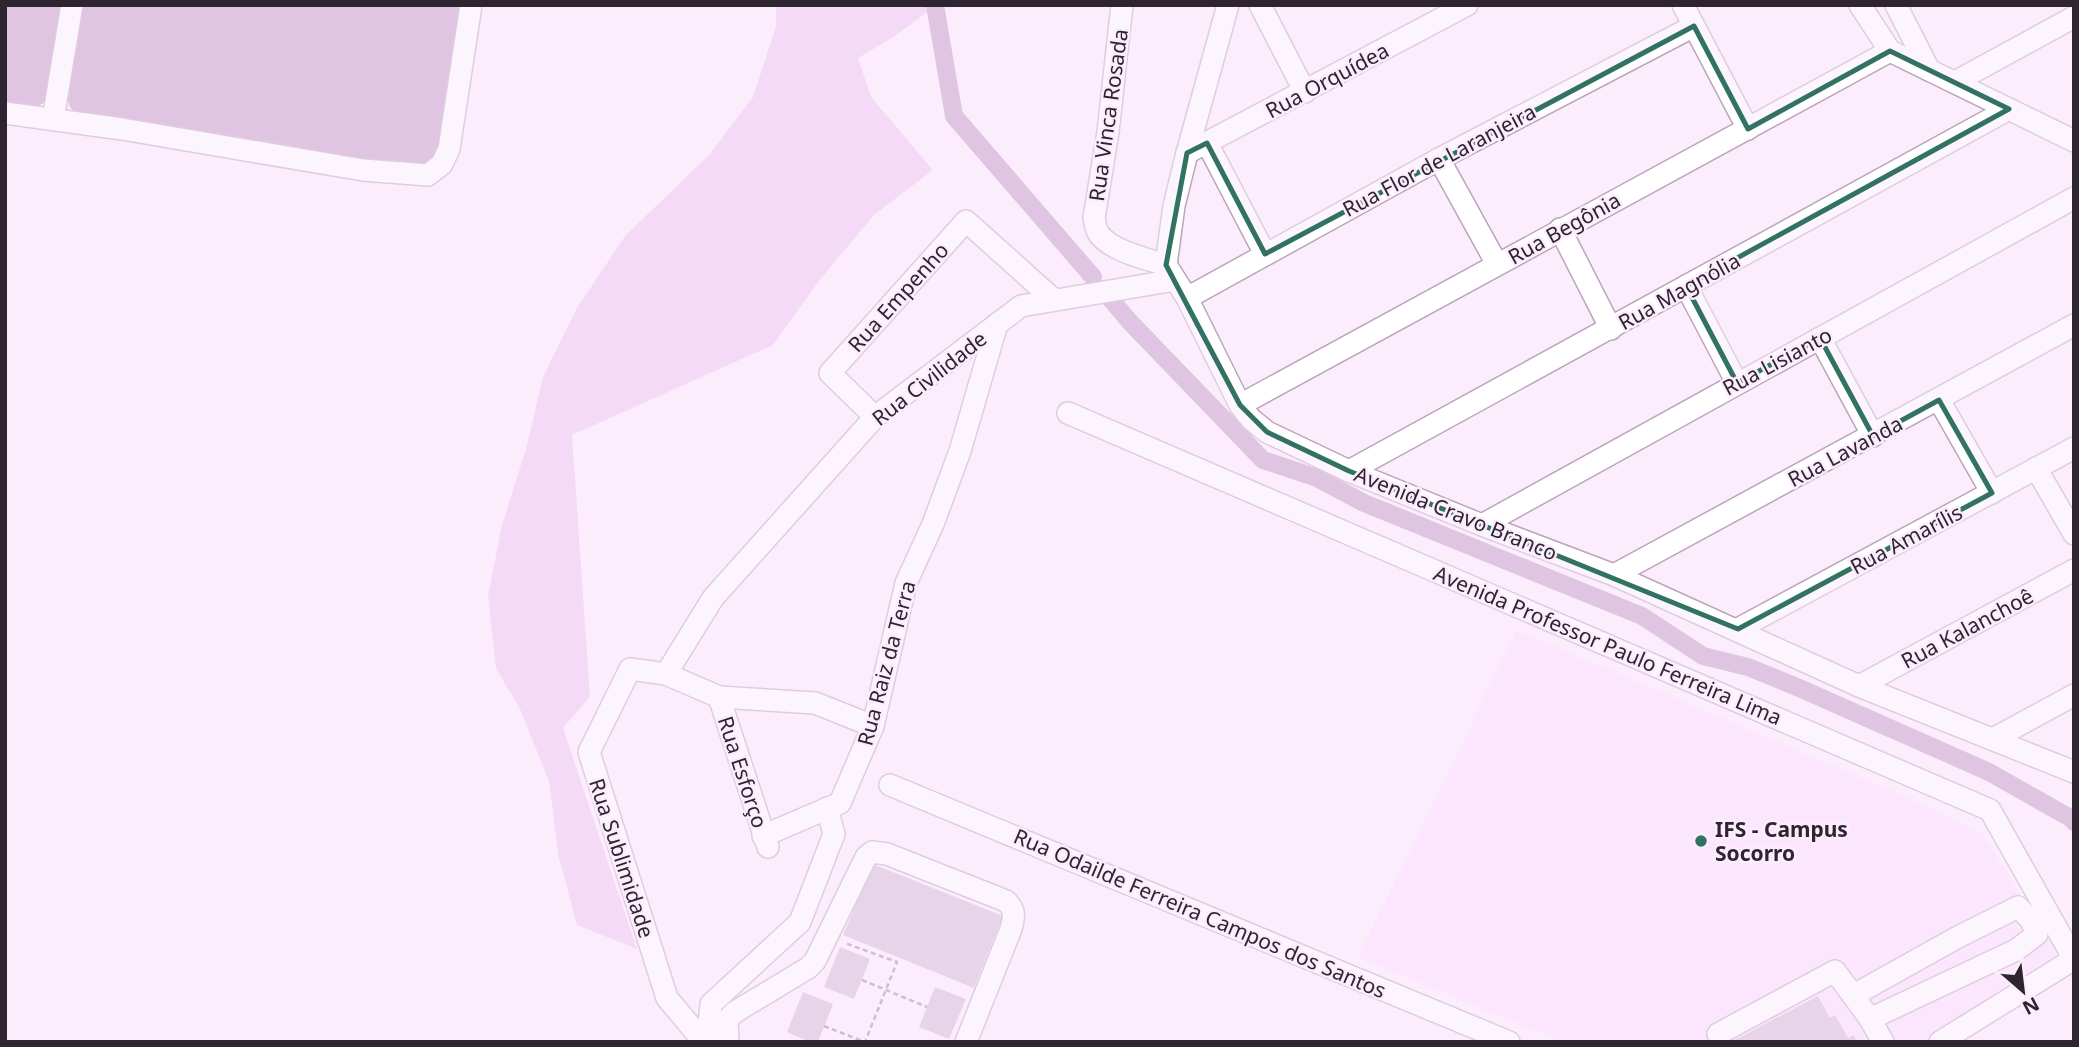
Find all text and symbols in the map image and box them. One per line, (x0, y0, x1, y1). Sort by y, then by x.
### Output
street label: Rua Vinca Rosada (1082, 27, 1134, 203)
street label: Rua Orquídea (1260, 36, 1394, 124)
street label: Rua Flor de Laranjeira (1337, 97, 1541, 223)
street label: Rua Begônia (1503, 186, 1625, 270)
street label: Rua Empenho (841, 236, 955, 358)
street label: Rua Magnólia (1613, 246, 1745, 336)
street label: Rua Lisianto (1717, 320, 1837, 402)
street label: Rua Civilidade (866, 324, 992, 432)
street label: Rua Lavanda (1783, 409, 1907, 493)
street label: Avenida Cravo Branco (1351, 460, 1561, 566)
street label: Rua Amarílis (1845, 498, 1967, 580)
street label: Avenida Professor Paulo Ferreira Lima (1430, 559, 1786, 731)
street label: Rua Raiz da Terra (851, 577, 921, 749)
street label: Rua Kalanchoê (1896, 581, 2038, 675)
street label: Rua Esforço (712, 713, 774, 831)
street label: Rua Sublimidade (583, 775, 661, 941)
place label: IFS - Campus Socorro (1715, 815, 1848, 867)
street label: Rua Odailde Ferreira Campos dos Santos (1010, 822, 1390, 1004)
marker: IFS - Campus Socorro (1693, 833, 1709, 849)
north arrow (1988, 956, 2058, 1026)
text: N (2018, 991, 2044, 1021)

